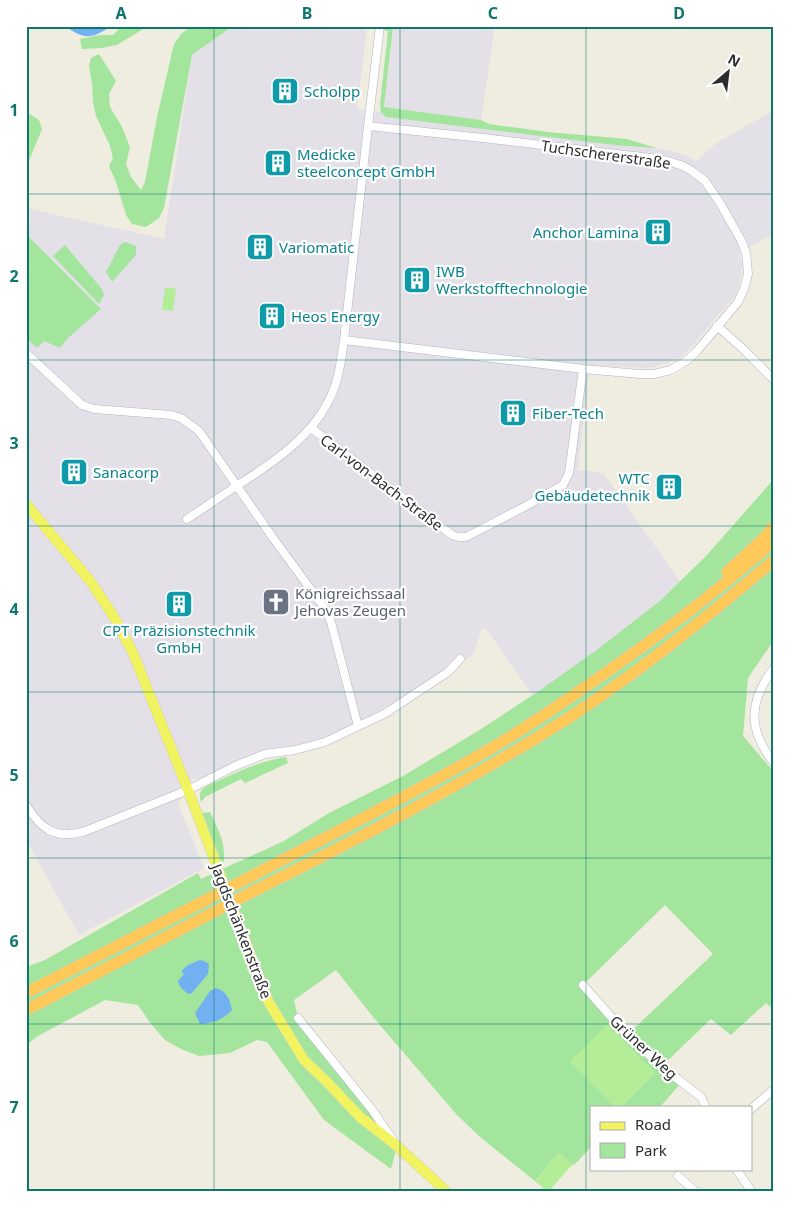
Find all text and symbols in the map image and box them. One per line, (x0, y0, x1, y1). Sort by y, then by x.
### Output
text: A (115, 2, 127, 24)
text: B (302, 2, 312, 24)
text: C (488, 2, 498, 24)
text: D (673, 2, 685, 24)
north arrow (702, 48, 752, 98)
text: N (725, 49, 744, 71)
building icon: Scholpp (270, 76, 300, 106)
place label: Scholpp (304, 81, 360, 101)
text: 1 (9, 99, 19, 121)
street label: Tuchschererstraße (540, 135, 672, 173)
place label: Medicke steelconcept GmbH (297, 144, 435, 181)
building icon: Medicke steelconcept GmbH (263, 148, 293, 178)
building icon: Anchor Lamina (643, 217, 673, 247)
place label: Anchor Lamina (533, 222, 639, 242)
building icon: Variomatic (245, 232, 275, 262)
place label: Variomatic (279, 237, 354, 257)
place label: IWB Werkstofftechnologie (436, 261, 588, 298)
text: 2 (9, 265, 19, 287)
building icon: IWB Werkstofftechnologie (402, 265, 432, 295)
building icon: Heos Energy (257, 301, 287, 331)
place label: Heos Energy (291, 306, 380, 326)
building icon: Fiber-Tech (498, 398, 528, 428)
place label: Fiber-Tech (532, 403, 604, 423)
street label: Carl-von-Bach-Straße (317, 429, 447, 535)
text: 3 (9, 432, 19, 454)
building icon: Sanacorp (59, 457, 89, 487)
place label: Sanacorp (93, 462, 159, 482)
place label: WTC Gebäudetechnik (535, 468, 651, 505)
building icon: WTC Gebäudetechnik (654, 472, 684, 502)
place label: Königreichssaal Jehovas Zeugen (293, 583, 406, 620)
church icon: Königreichssaal Jehovas Zeugen (261, 587, 291, 617)
building icon: CPT Präzisionstechnik GmbH (164, 589, 194, 619)
text: 4 (9, 598, 19, 620)
place label: CPT Präzisionstechnik GmbH (102, 620, 256, 657)
text: 5 (9, 764, 19, 786)
street label: Jagdschänkenstraße (206, 859, 277, 1001)
text: 6 (9, 930, 19, 952)
street label: Grüner Weg (606, 1011, 682, 1083)
text: 7 (9, 1096, 19, 1118)
legend (590, 1106, 752, 1170)
text: Road (635, 1114, 671, 1134)
text: Park (635, 1140, 667, 1160)

